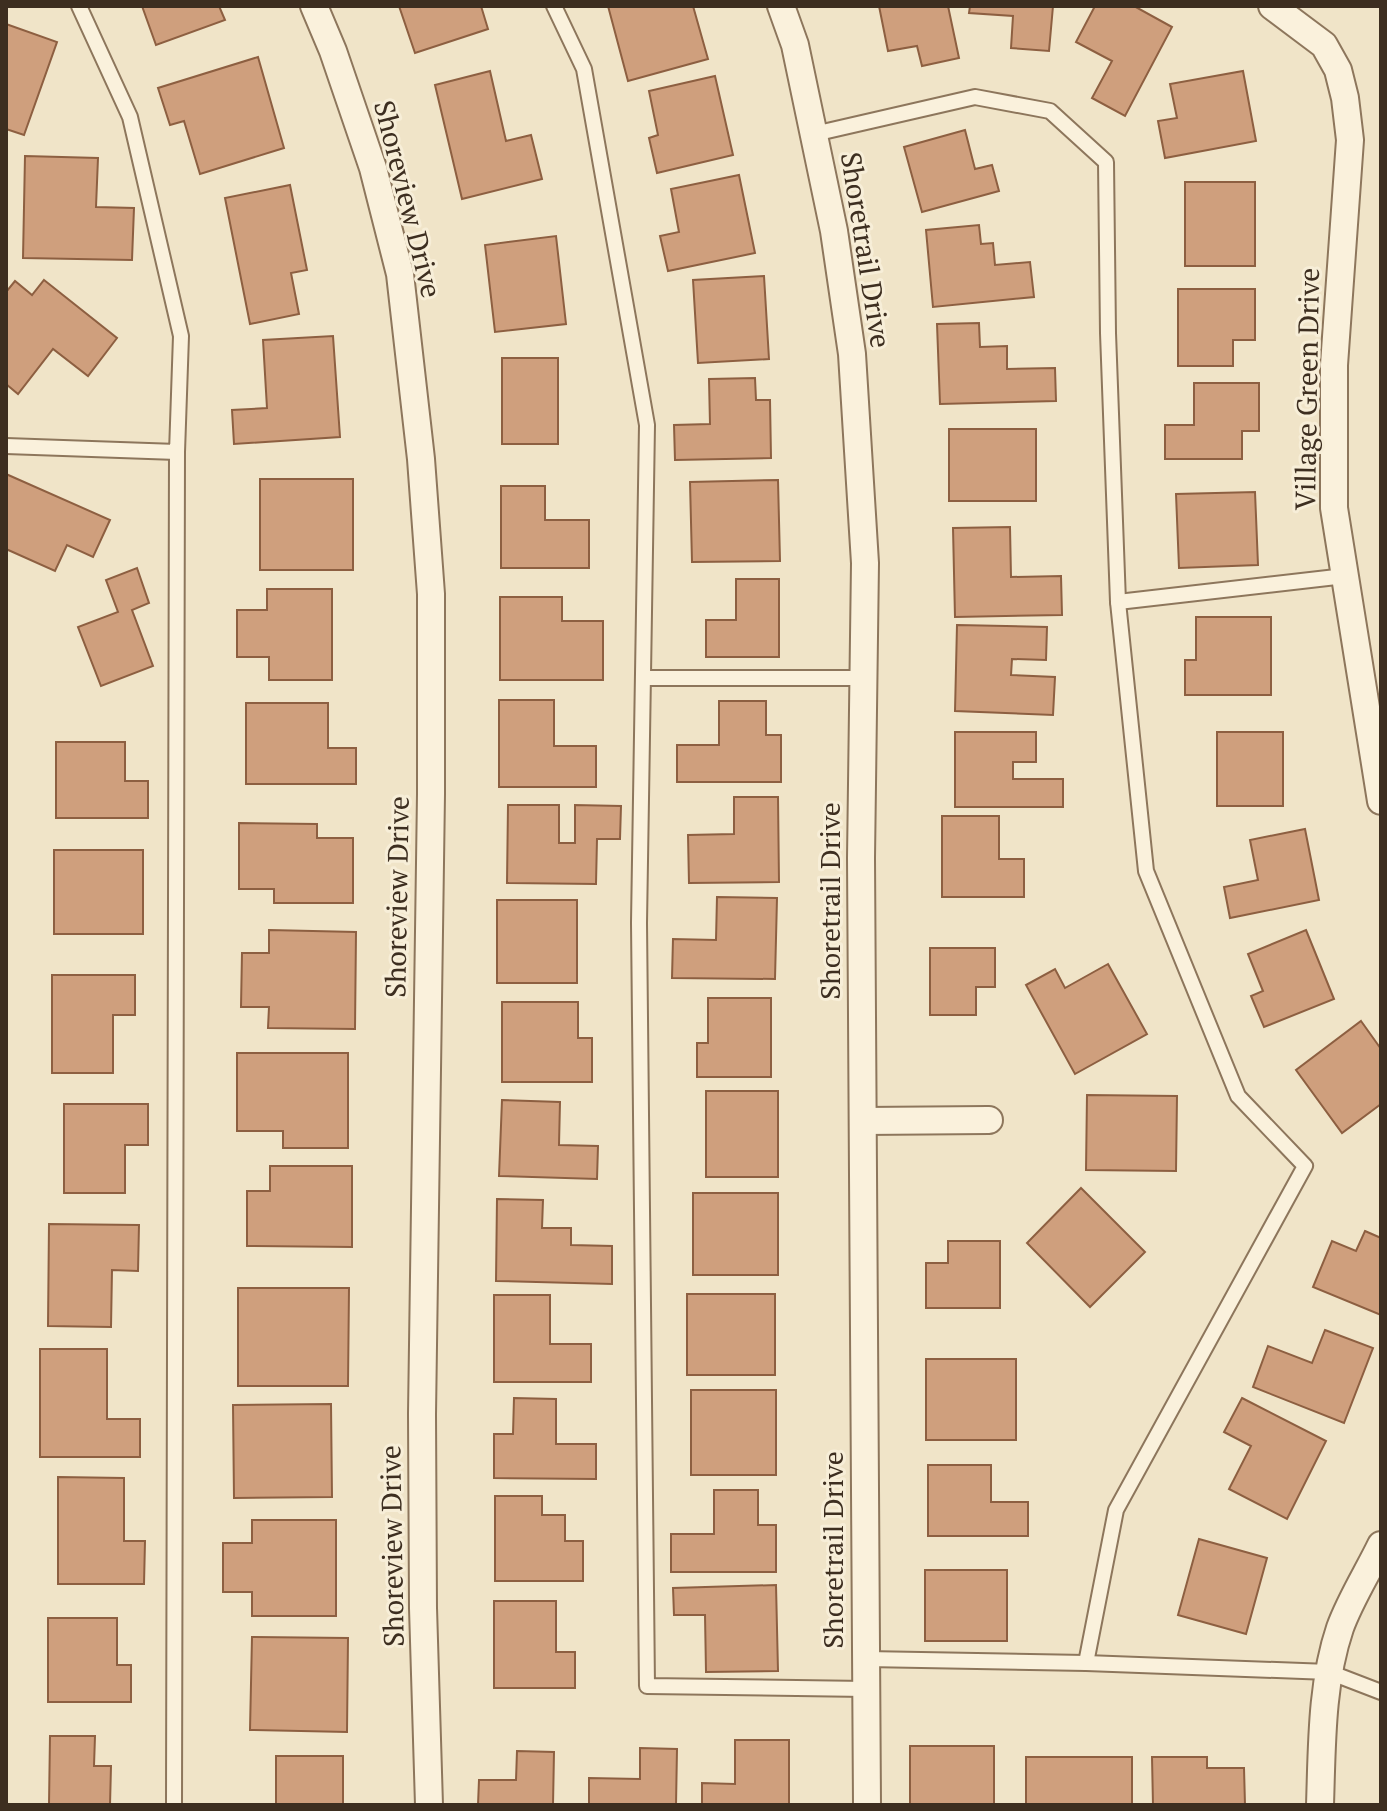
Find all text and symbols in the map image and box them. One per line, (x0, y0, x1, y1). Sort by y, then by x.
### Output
street label: Shoreview Drive (366, 96, 451, 301)
street label: Shoretrail Drive (833, 149, 900, 350)
street label: Village Green Drive (1286, 267, 1327, 511)
street label: Shoreview Drive (376, 796, 417, 998)
street label: Shoretrail Drive (811, 802, 848, 1000)
street label: Shoreview Drive (371, 1445, 412, 1647)
street label: Shoretrail Drive (814, 1451, 851, 1649)

